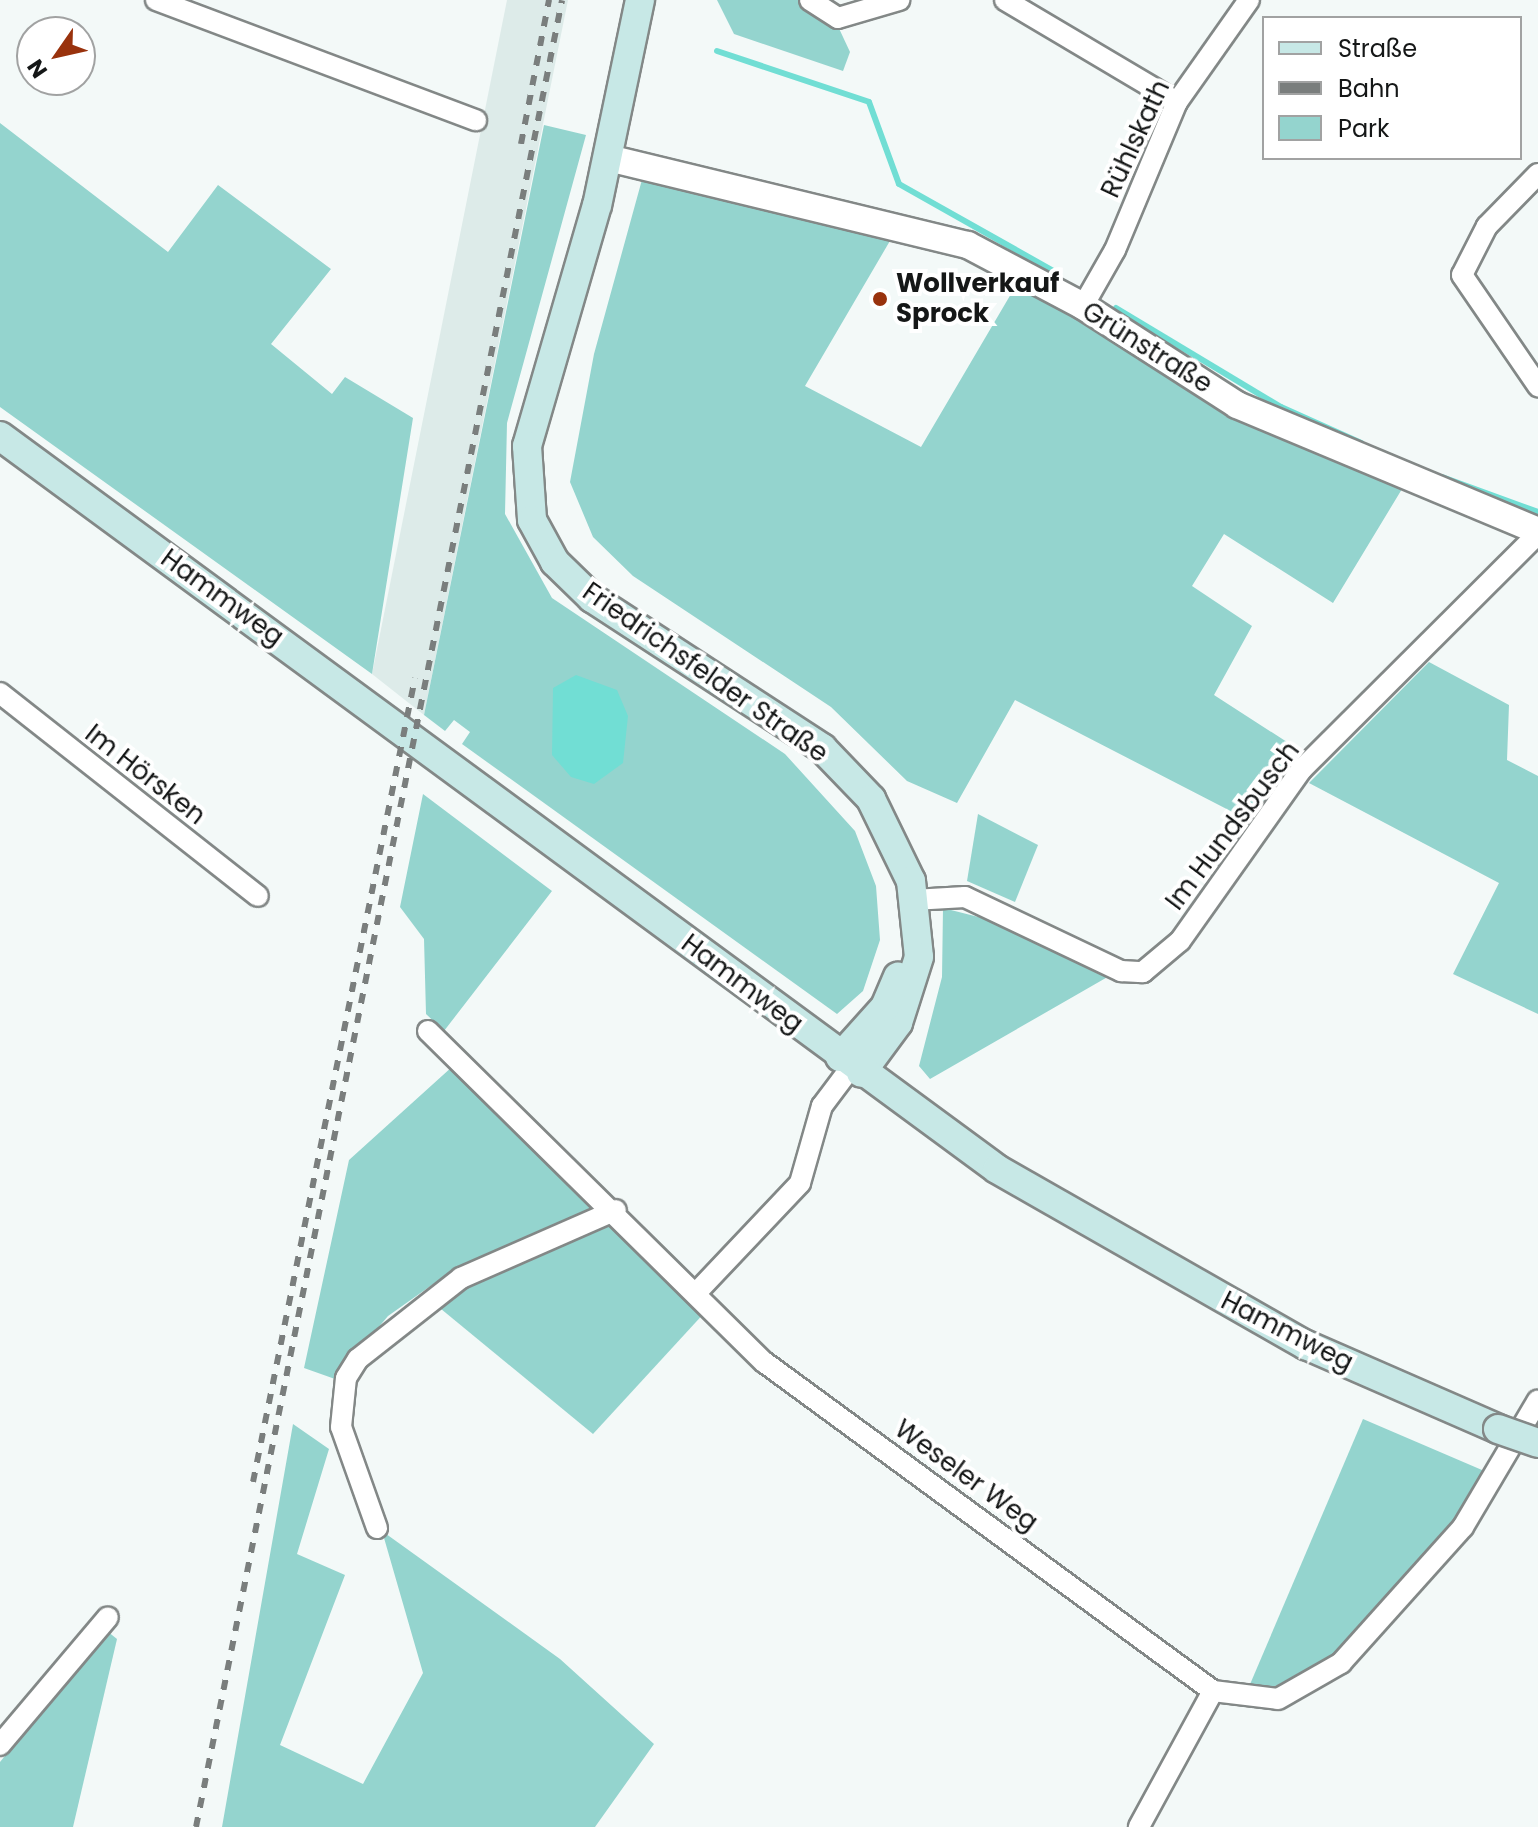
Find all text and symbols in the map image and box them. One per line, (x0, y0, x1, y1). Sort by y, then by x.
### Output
north arrow (16, 16, 96, 96)
legend (1262, 16, 1522, 160)
text: Straße (1338, 32, 1417, 65)
text: N (20, 53, 55, 84)
text: Bahn (1338, 72, 1400, 105)
street label: Rühlskath (1095, 75, 1177, 203)
text: Park (1338, 112, 1389, 145)
place label: Wollverkauf Sprock (896, 268, 1059, 330)
marker: Wollverkauf Sprock (871, 290, 889, 308)
street label: Grünstraße (1076, 296, 1218, 400)
street label: Hammweg (155, 543, 289, 653)
street label: Friedrichsfelder Straße (576, 576, 834, 770)
street label: Im Hörsken (79, 718, 211, 832)
street label: Im Hundsbusch (1160, 736, 1306, 916)
street label: Hammweg (675, 928, 809, 1040)
street label: Hammweg (1216, 1285, 1358, 1379)
street label: Weseler Weg (888, 1414, 1044, 1538)

